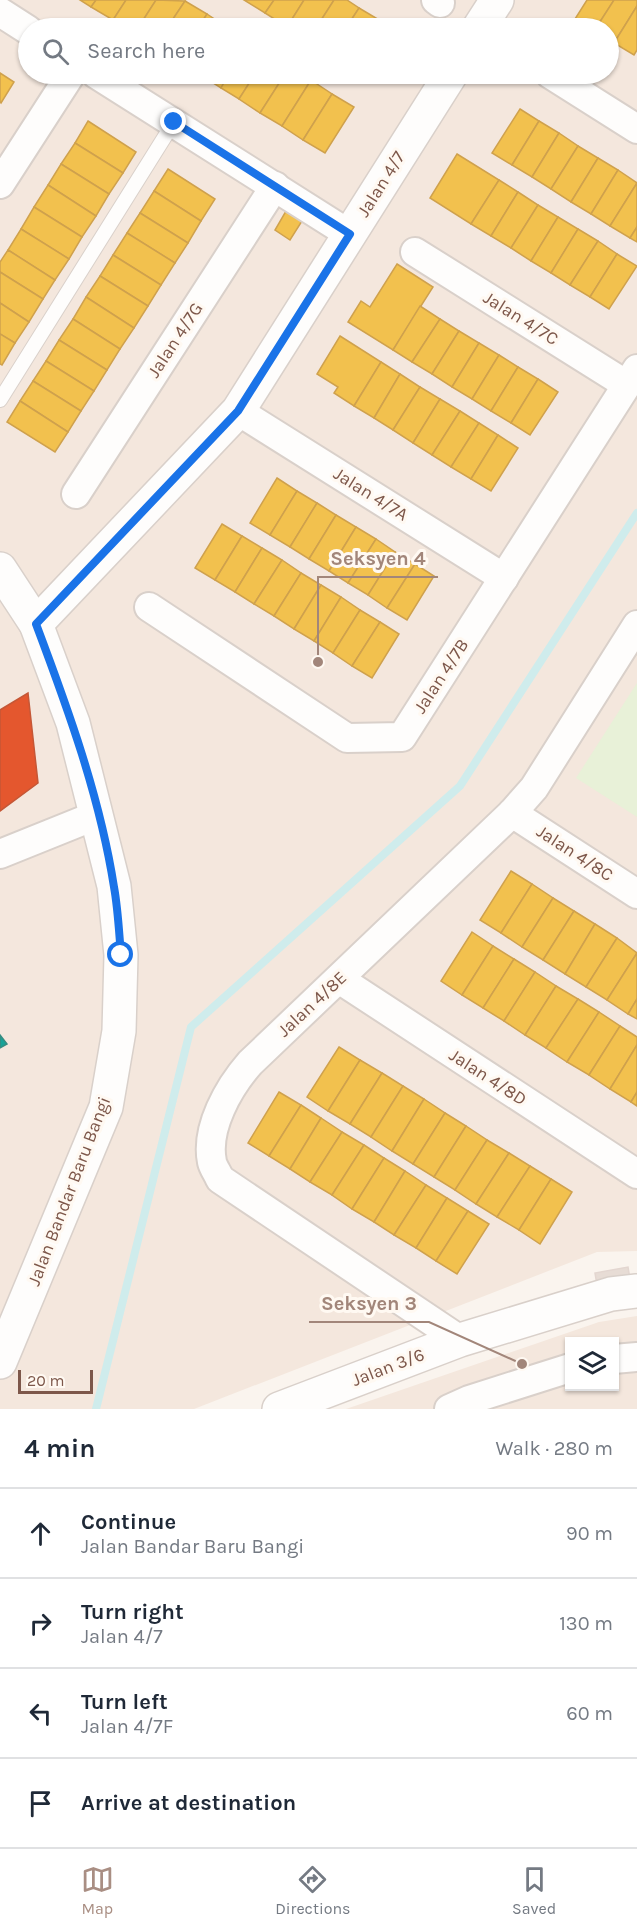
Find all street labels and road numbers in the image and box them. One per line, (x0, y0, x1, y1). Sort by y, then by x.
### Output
street label: Jalan 4/7 (352, 147, 410, 221)
street label: Jalan 4/7C (479, 286, 563, 350)
street label: Jalan 4/7G (143, 298, 207, 382)
street label: Jalan 4/7A (330, 462, 412, 526)
street label: Jalan 4/7B (409, 634, 473, 718)
street label: Jalan 4/8C (532, 820, 618, 886)
street label: Jalan 4/8E (273, 967, 351, 1041)
street label: Jalan 4/8D (445, 1044, 531, 1110)
street label: Jalan Bandar Baru Bangi (23, 1093, 115, 1289)
street label: Jalan 3/6 (349, 1343, 427, 1391)

